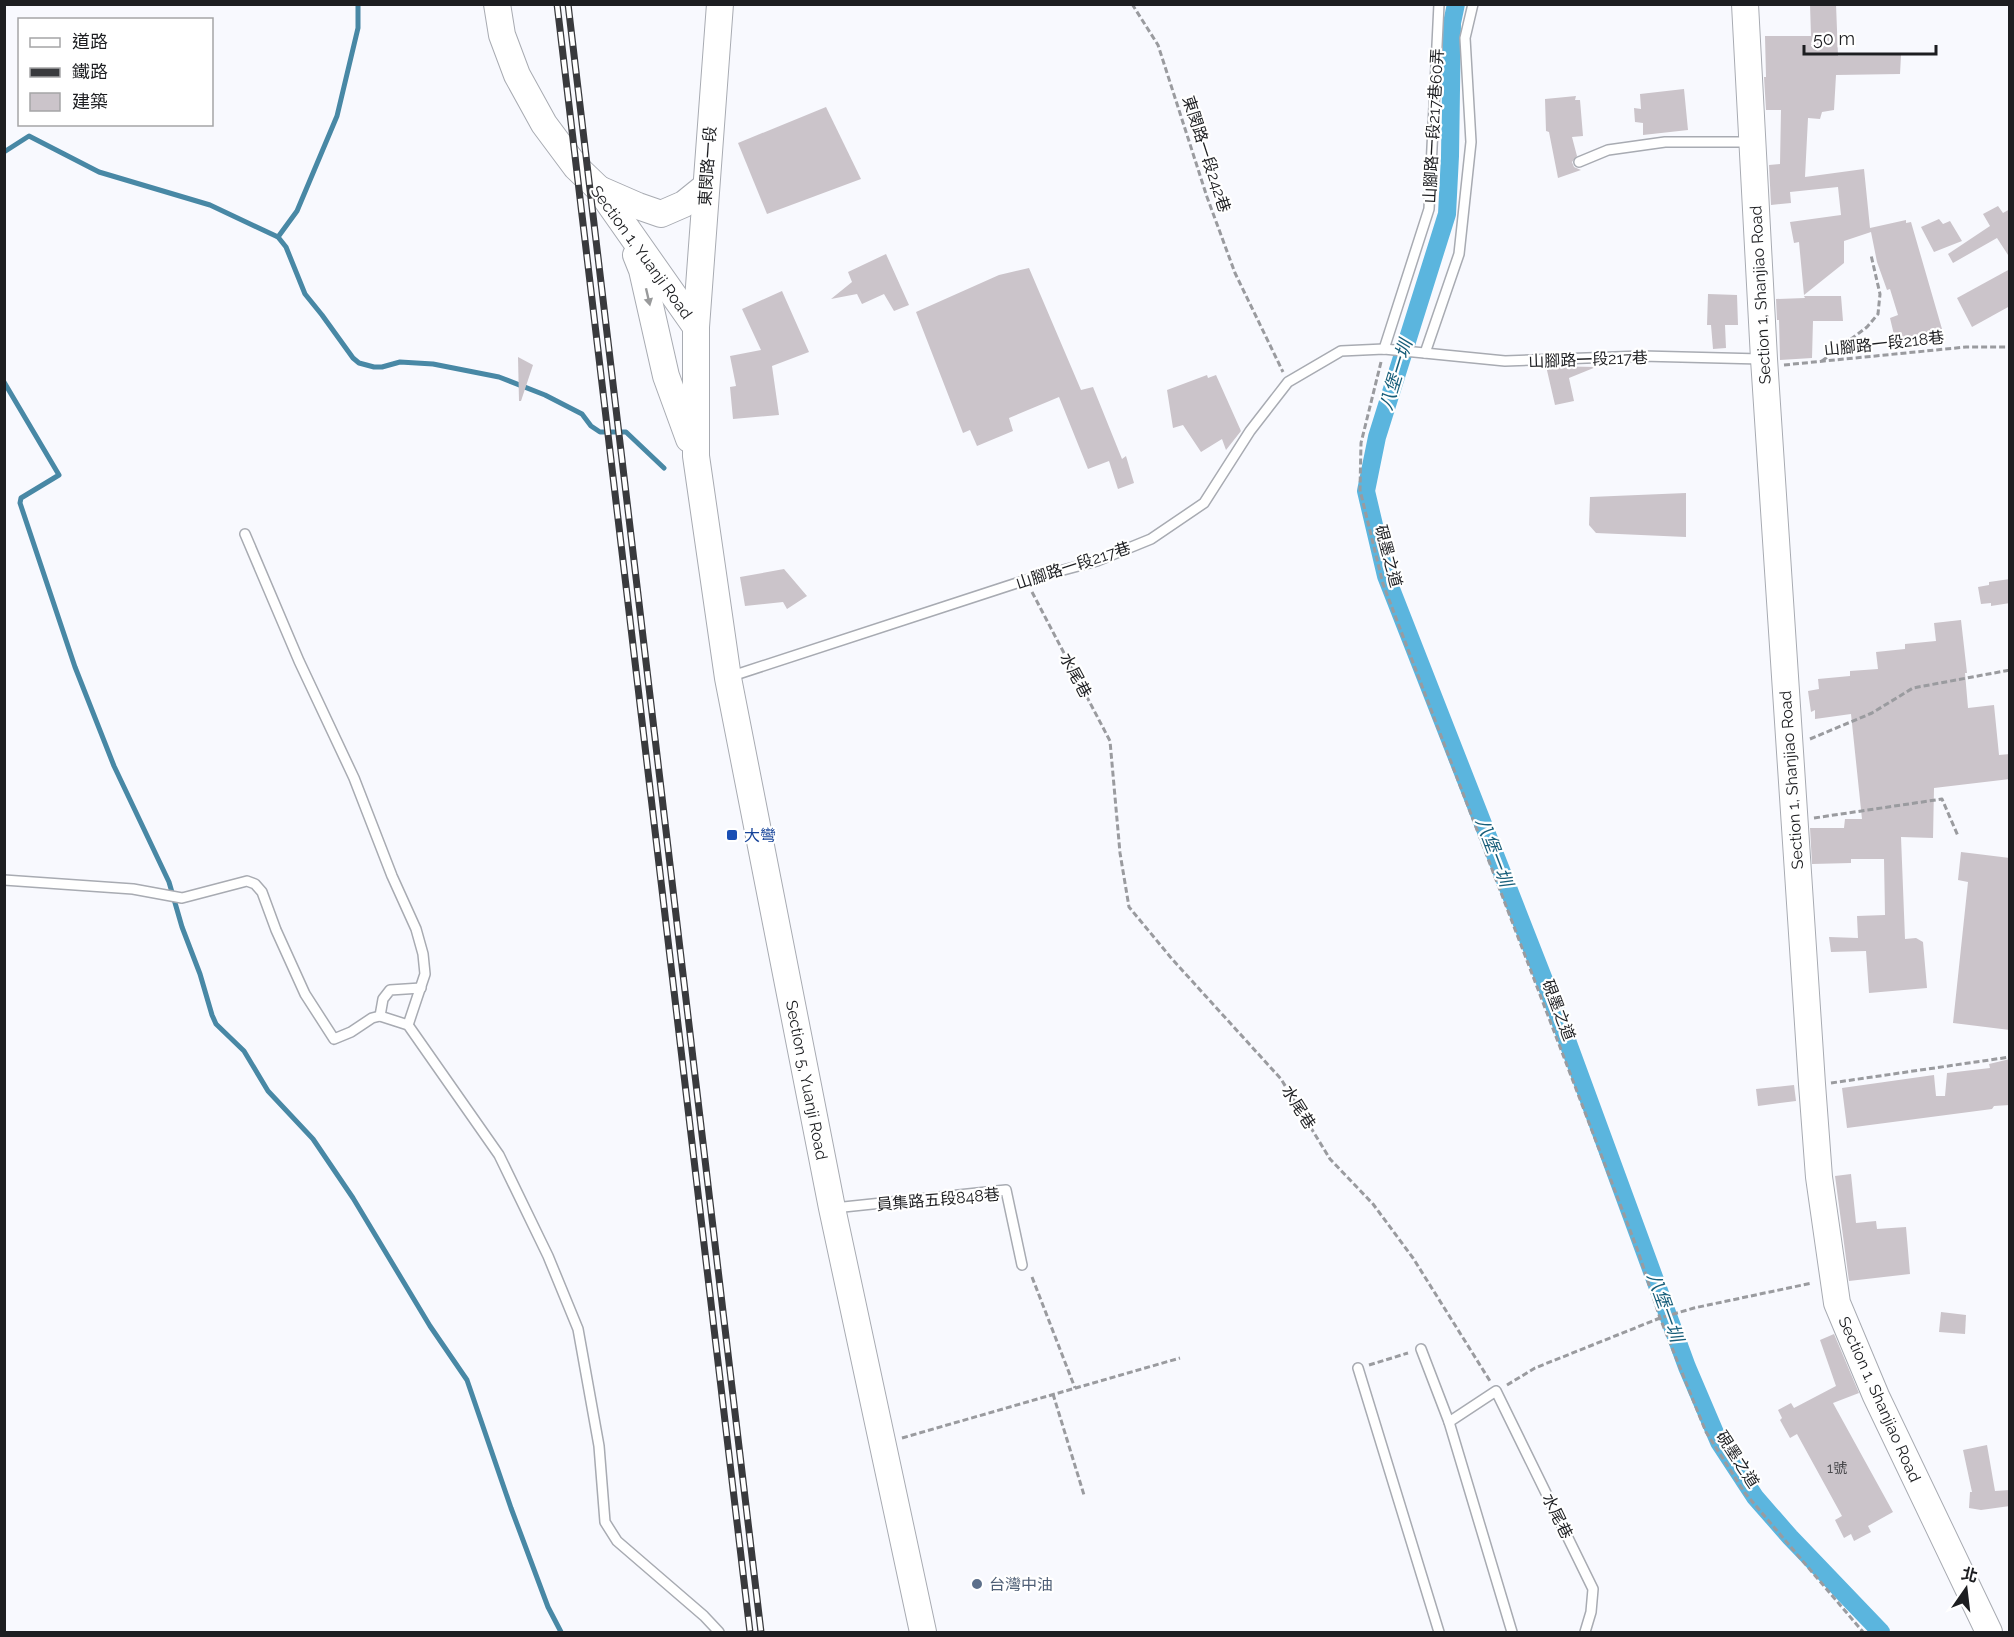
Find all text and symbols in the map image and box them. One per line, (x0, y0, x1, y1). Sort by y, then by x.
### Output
legend (18, 18, 213, 126)
scale bar (1804, 18, 1936, 56)
text: 50 m (1813, 28, 1855, 49)
text: 道路 (72, 31, 108, 52)
street label: 山腳路一段217巷60弄 (1420, 48, 1447, 204)
text: 鐵路 (72, 61, 108, 82)
text: 建築 (72, 91, 108, 112)
street label: 東閔路一段242巷 (1179, 93, 1234, 215)
street label: 東閔路一段 (695, 125, 720, 207)
street label: Section 1, Yuanji Road (587, 182, 696, 323)
street label: Section 1, Shanjiao Road (1746, 205, 1775, 385)
one-way arrow (644, 287, 654, 306)
street label: 山腳路一段218巷 (1823, 328, 1945, 359)
water label: 八堡一圳 (1375, 334, 1417, 412)
street label: 山腳路一段217巷 (1528, 348, 1648, 371)
street label: 硯墨之道 (1371, 523, 1406, 590)
street label: 山腳路一段217巷 (1013, 538, 1133, 593)
street label: 水尾巷 (1056, 650, 1095, 701)
street label: Section 1, Shanjiao Road (1776, 690, 1807, 870)
water label: 八堡一圳 (1472, 814, 1518, 892)
place label: 大彎 (744, 826, 776, 845)
marker: 大彎 (725, 828, 739, 842)
street label: 硯墨之道 (1538, 977, 1579, 1043)
street label: Section 5, Yuanji Road (782, 999, 831, 1161)
street label: 水尾巷 (1278, 1082, 1319, 1133)
street label: 員集路五段848巷 (876, 1185, 1000, 1214)
water label: 八堡一圳 (1643, 1269, 1689, 1347)
street label: Section 1, Shanjiao Road (1834, 1314, 1925, 1485)
street label: 硯墨之道 (1712, 1427, 1763, 1491)
house number: 1號 (1827, 1460, 1847, 1476)
street label: 水尾巷 (1538, 1490, 1577, 1542)
north arrow (1936, 1559, 1996, 1619)
text: 北 (1959, 1564, 1980, 1586)
place label: 台灣中油 (989, 1575, 1053, 1594)
marker: 台灣中油 (970, 1577, 984, 1591)

